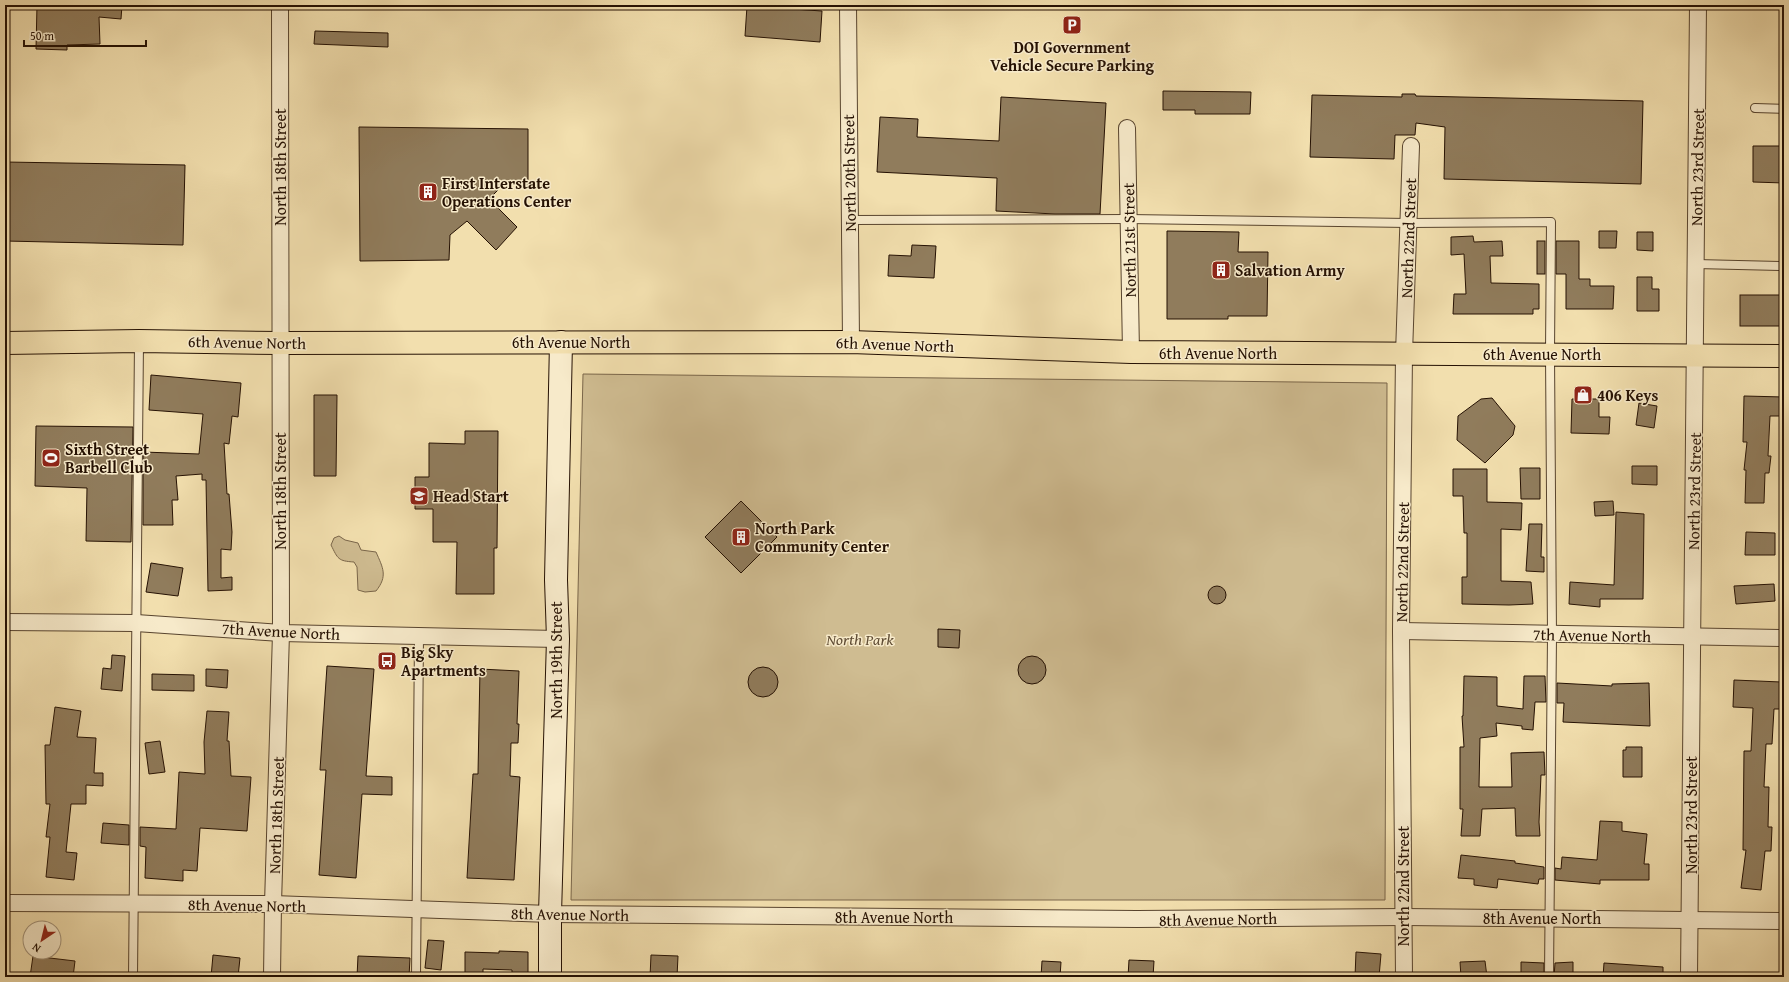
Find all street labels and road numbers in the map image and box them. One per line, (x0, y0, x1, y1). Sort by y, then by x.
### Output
street label: North 18th Street (268, 108, 292, 226)
street label: North 23rd Street (1684, 108, 1710, 226)
street label: North 20th Street (836, 114, 862, 232)
street label: North 22nd Street (1394, 177, 1422, 299)
street label: North 21st Street (1116, 182, 1142, 298)
street label: 6th Avenue North (188, 329, 306, 355)
street label: 6th Avenue North (512, 330, 630, 354)
street label: 6th Avenue North (835, 330, 955, 358)
street label: 6th Avenue North (1159, 341, 1277, 365)
street label: 6th Avenue North (1483, 342, 1601, 366)
street label: North 18th Street (268, 432, 292, 550)
street label: North 23rd Street (1681, 432, 1707, 550)
street label: North 22nd Street (1389, 501, 1415, 622)
street label: North 19th Street (544, 601, 568, 719)
street label: 7th Avenue North (221, 616, 341, 646)
street label: 7th Avenue North (1533, 622, 1651, 648)
street label: North 18th Street (262, 756, 290, 874)
street label: North 23rd Street (1679, 756, 1703, 874)
street label: North 22nd Street (1391, 826, 1415, 946)
street label: 8th Avenue North (188, 892, 306, 918)
street label: 8th Avenue North (511, 901, 629, 927)
street label: 8th Avenue North (835, 905, 953, 929)
street label: 8th Avenue North (1159, 906, 1277, 932)
street label: 8th Avenue North (1483, 906, 1601, 930)

